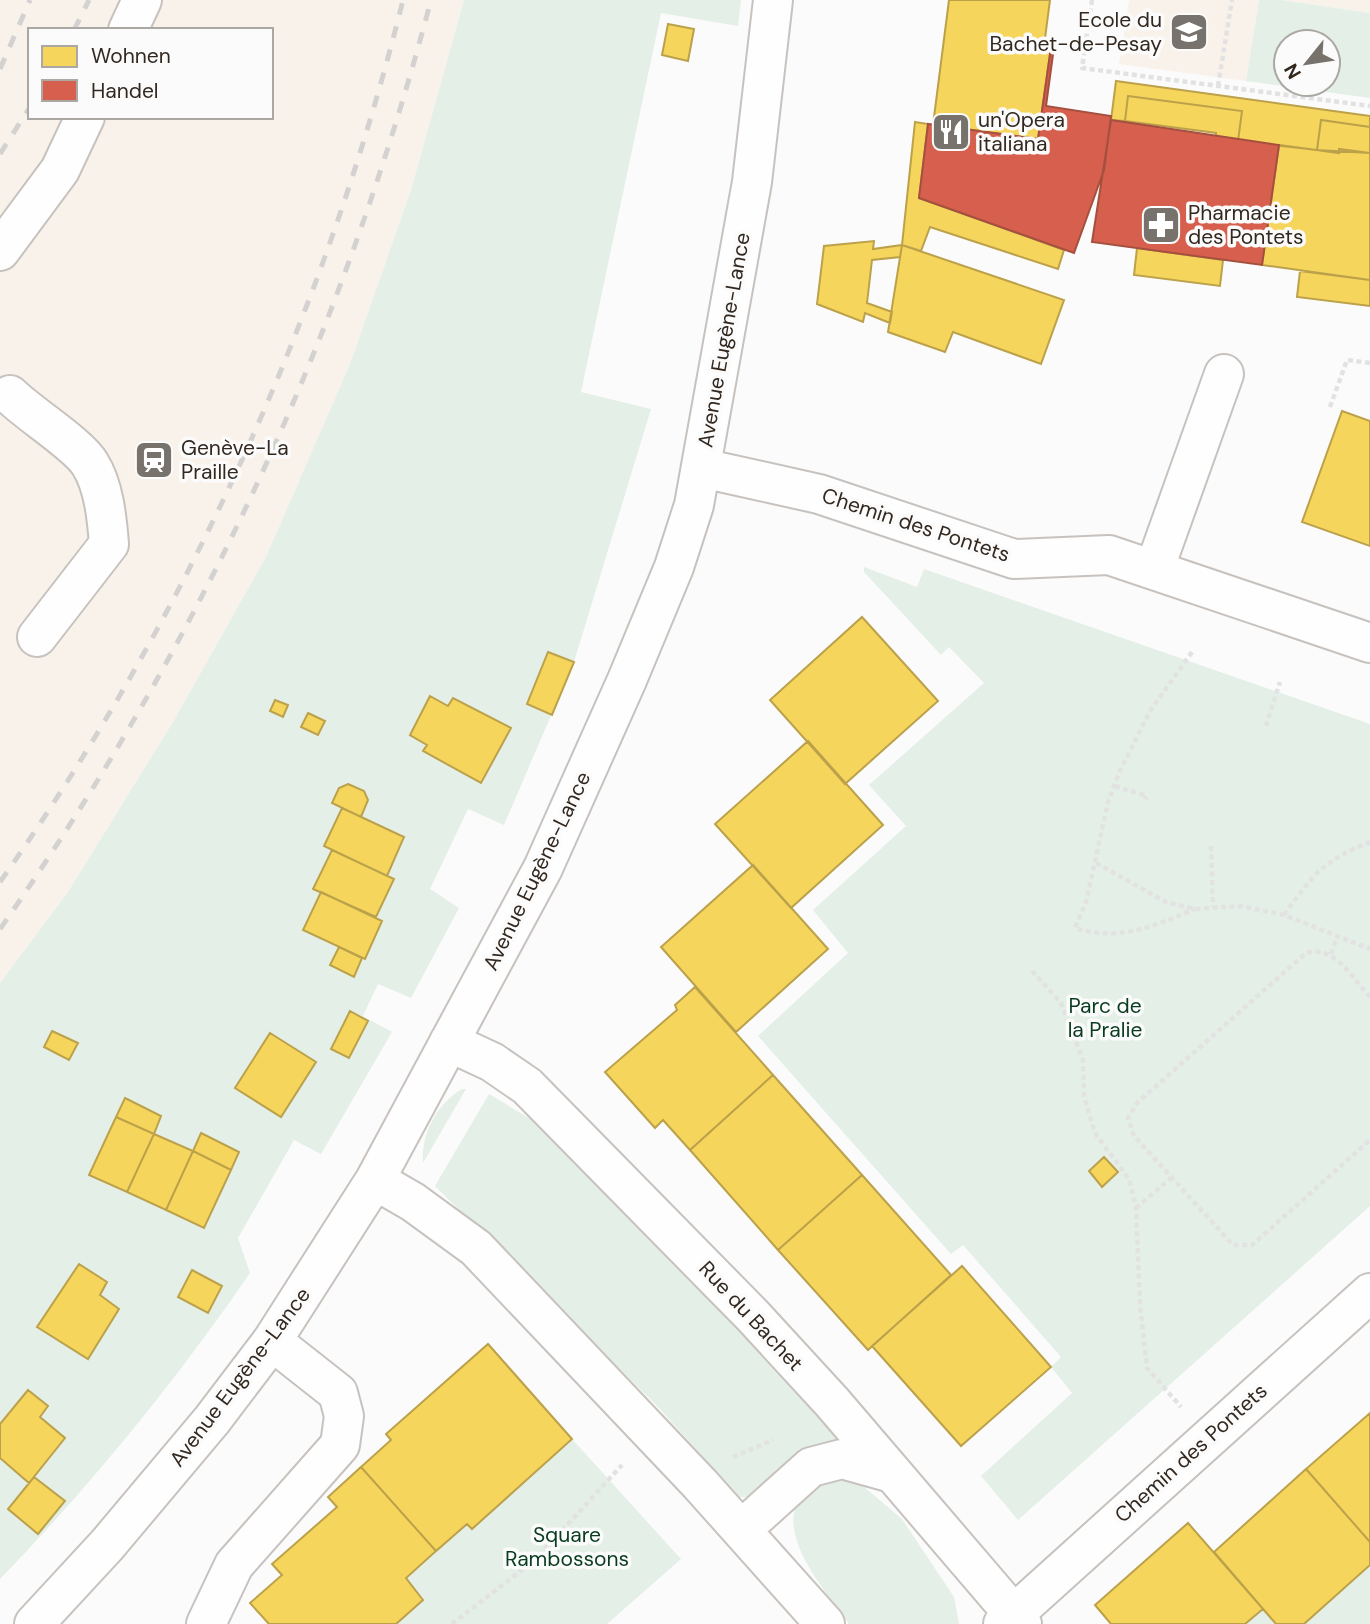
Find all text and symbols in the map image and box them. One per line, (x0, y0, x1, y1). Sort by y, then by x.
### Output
place label: Ecole du Bachet-de-Pesay (989, 6, 1162, 58)
school or university icon: Ecole du Bachet-de-Pesay (1168, 11, 1210, 53)
legend (28, 28, 273, 119)
north arrow (1272, 28, 1342, 98)
text: Wohnen (91, 42, 171, 70)
text: N (1278, 59, 1307, 84)
text: Handel (91, 77, 159, 105)
place label: un'Opera italiana (978, 106, 1065, 158)
restaurant icon: un'Opera italiana (930, 111, 972, 153)
place label: Pharmacie des Pontets (1188, 199, 1304, 251)
pharmacy icon: Pharmacie des Pontets (1140, 204, 1182, 246)
street label: Avenue Eugène-Lance (691, 230, 757, 450)
place label: Genève-La Praille (181, 434, 289, 486)
station icon: Genève-La Praille (133, 439, 175, 481)
street label: Chemin des Pontets (818, 481, 1014, 569)
street label: Avenue Eugène-Lance (477, 767, 597, 975)
park label: Parc de la Pralie (1068, 992, 1142, 1044)
street label: Rue du Bachet (693, 1255, 809, 1377)
street label: Avenue Eugène-Lance (163, 1282, 317, 1472)
street label: Chemin des Pontets (1109, 1377, 1273, 1529)
park label: Square Rambossons (505, 1521, 629, 1573)

